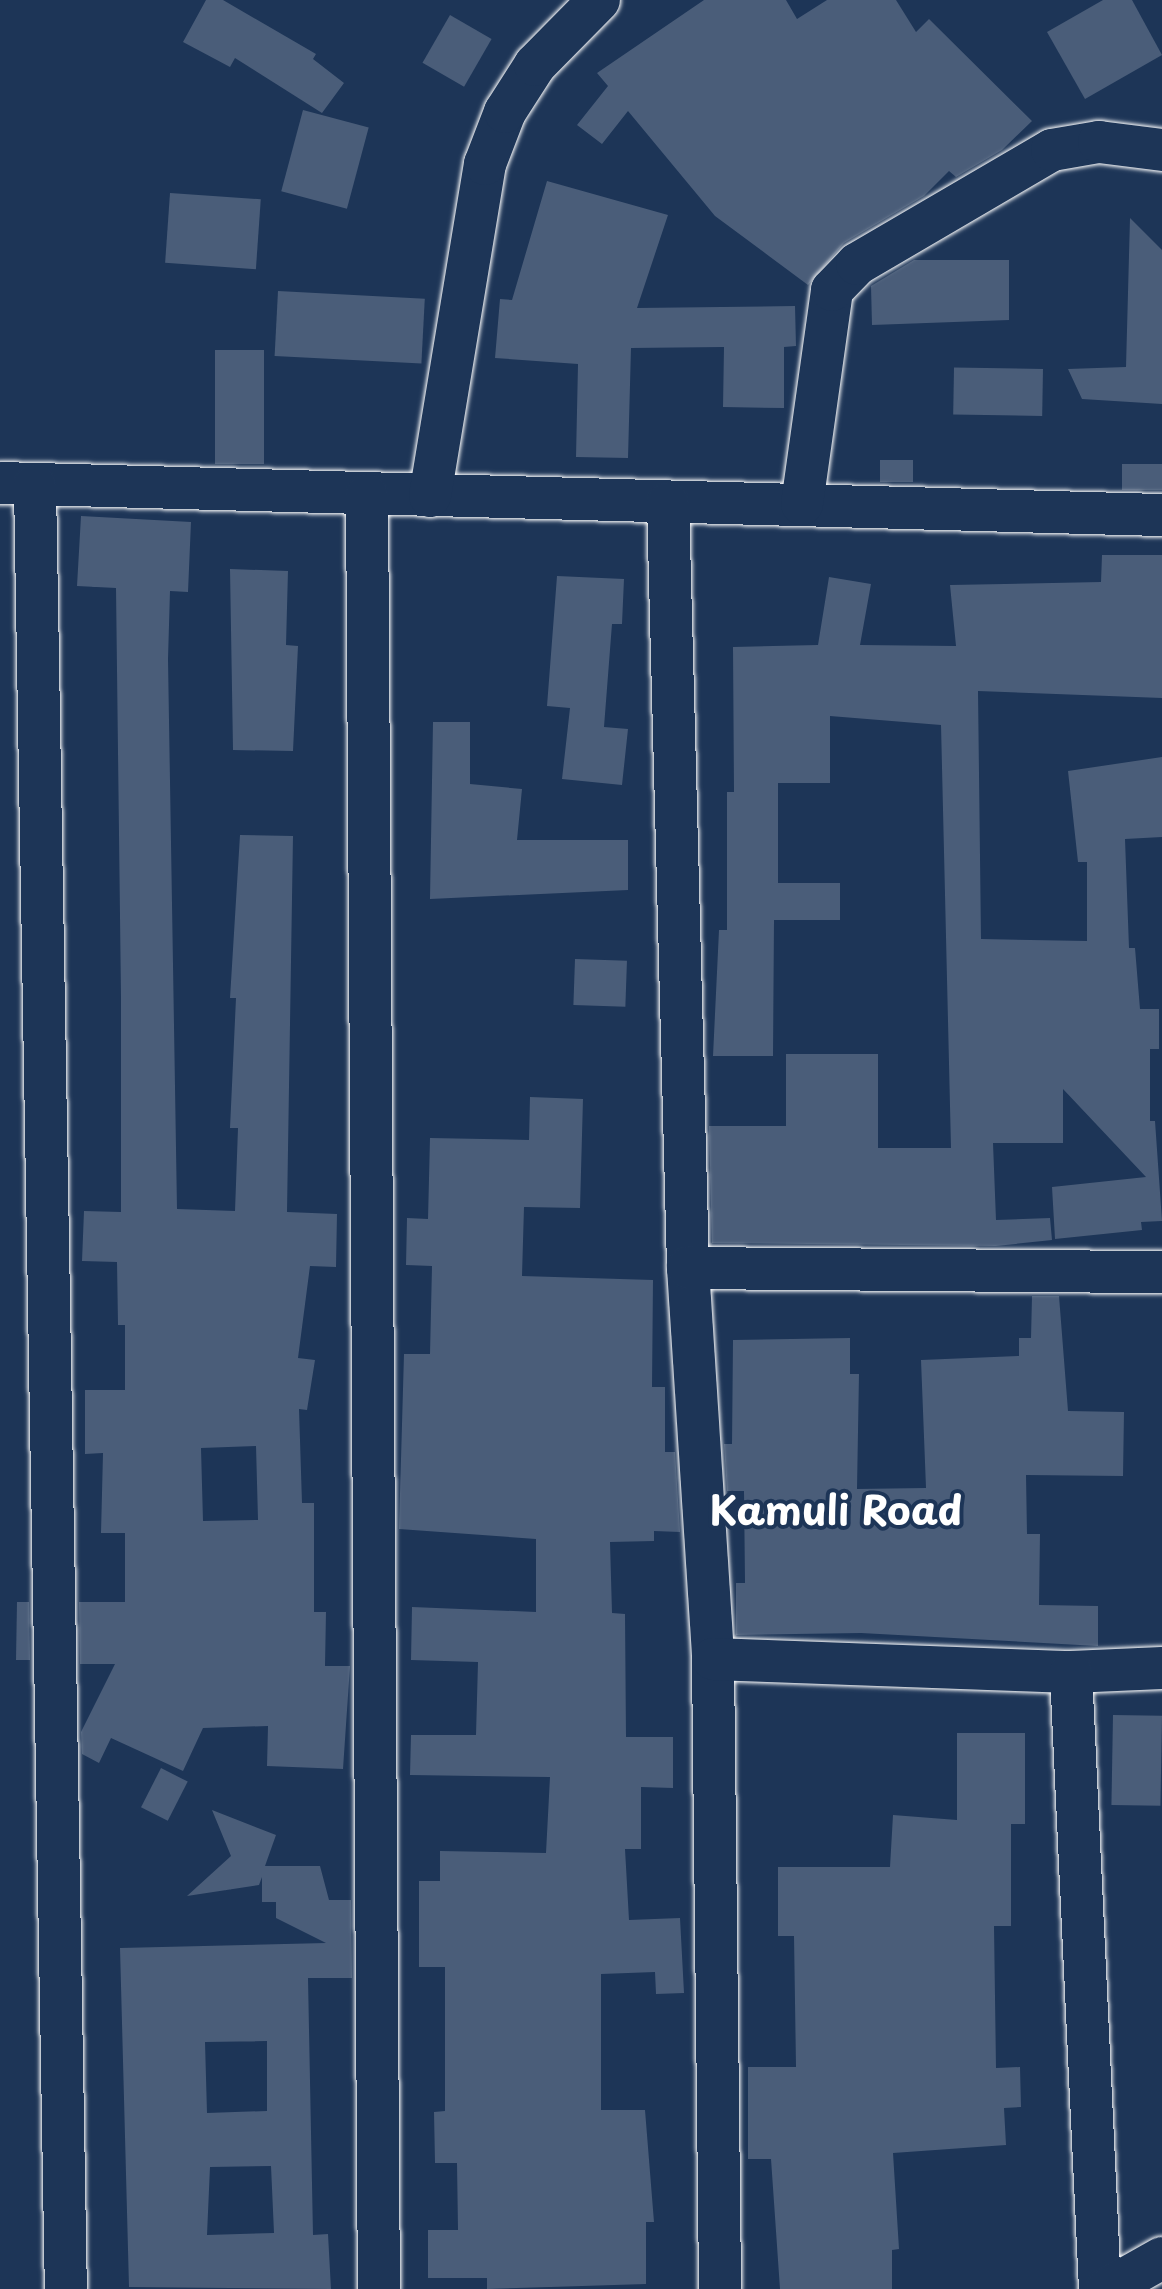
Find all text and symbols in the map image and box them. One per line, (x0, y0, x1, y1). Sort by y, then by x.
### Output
district label: Kamuli Road (708, 1485, 964, 1533)

